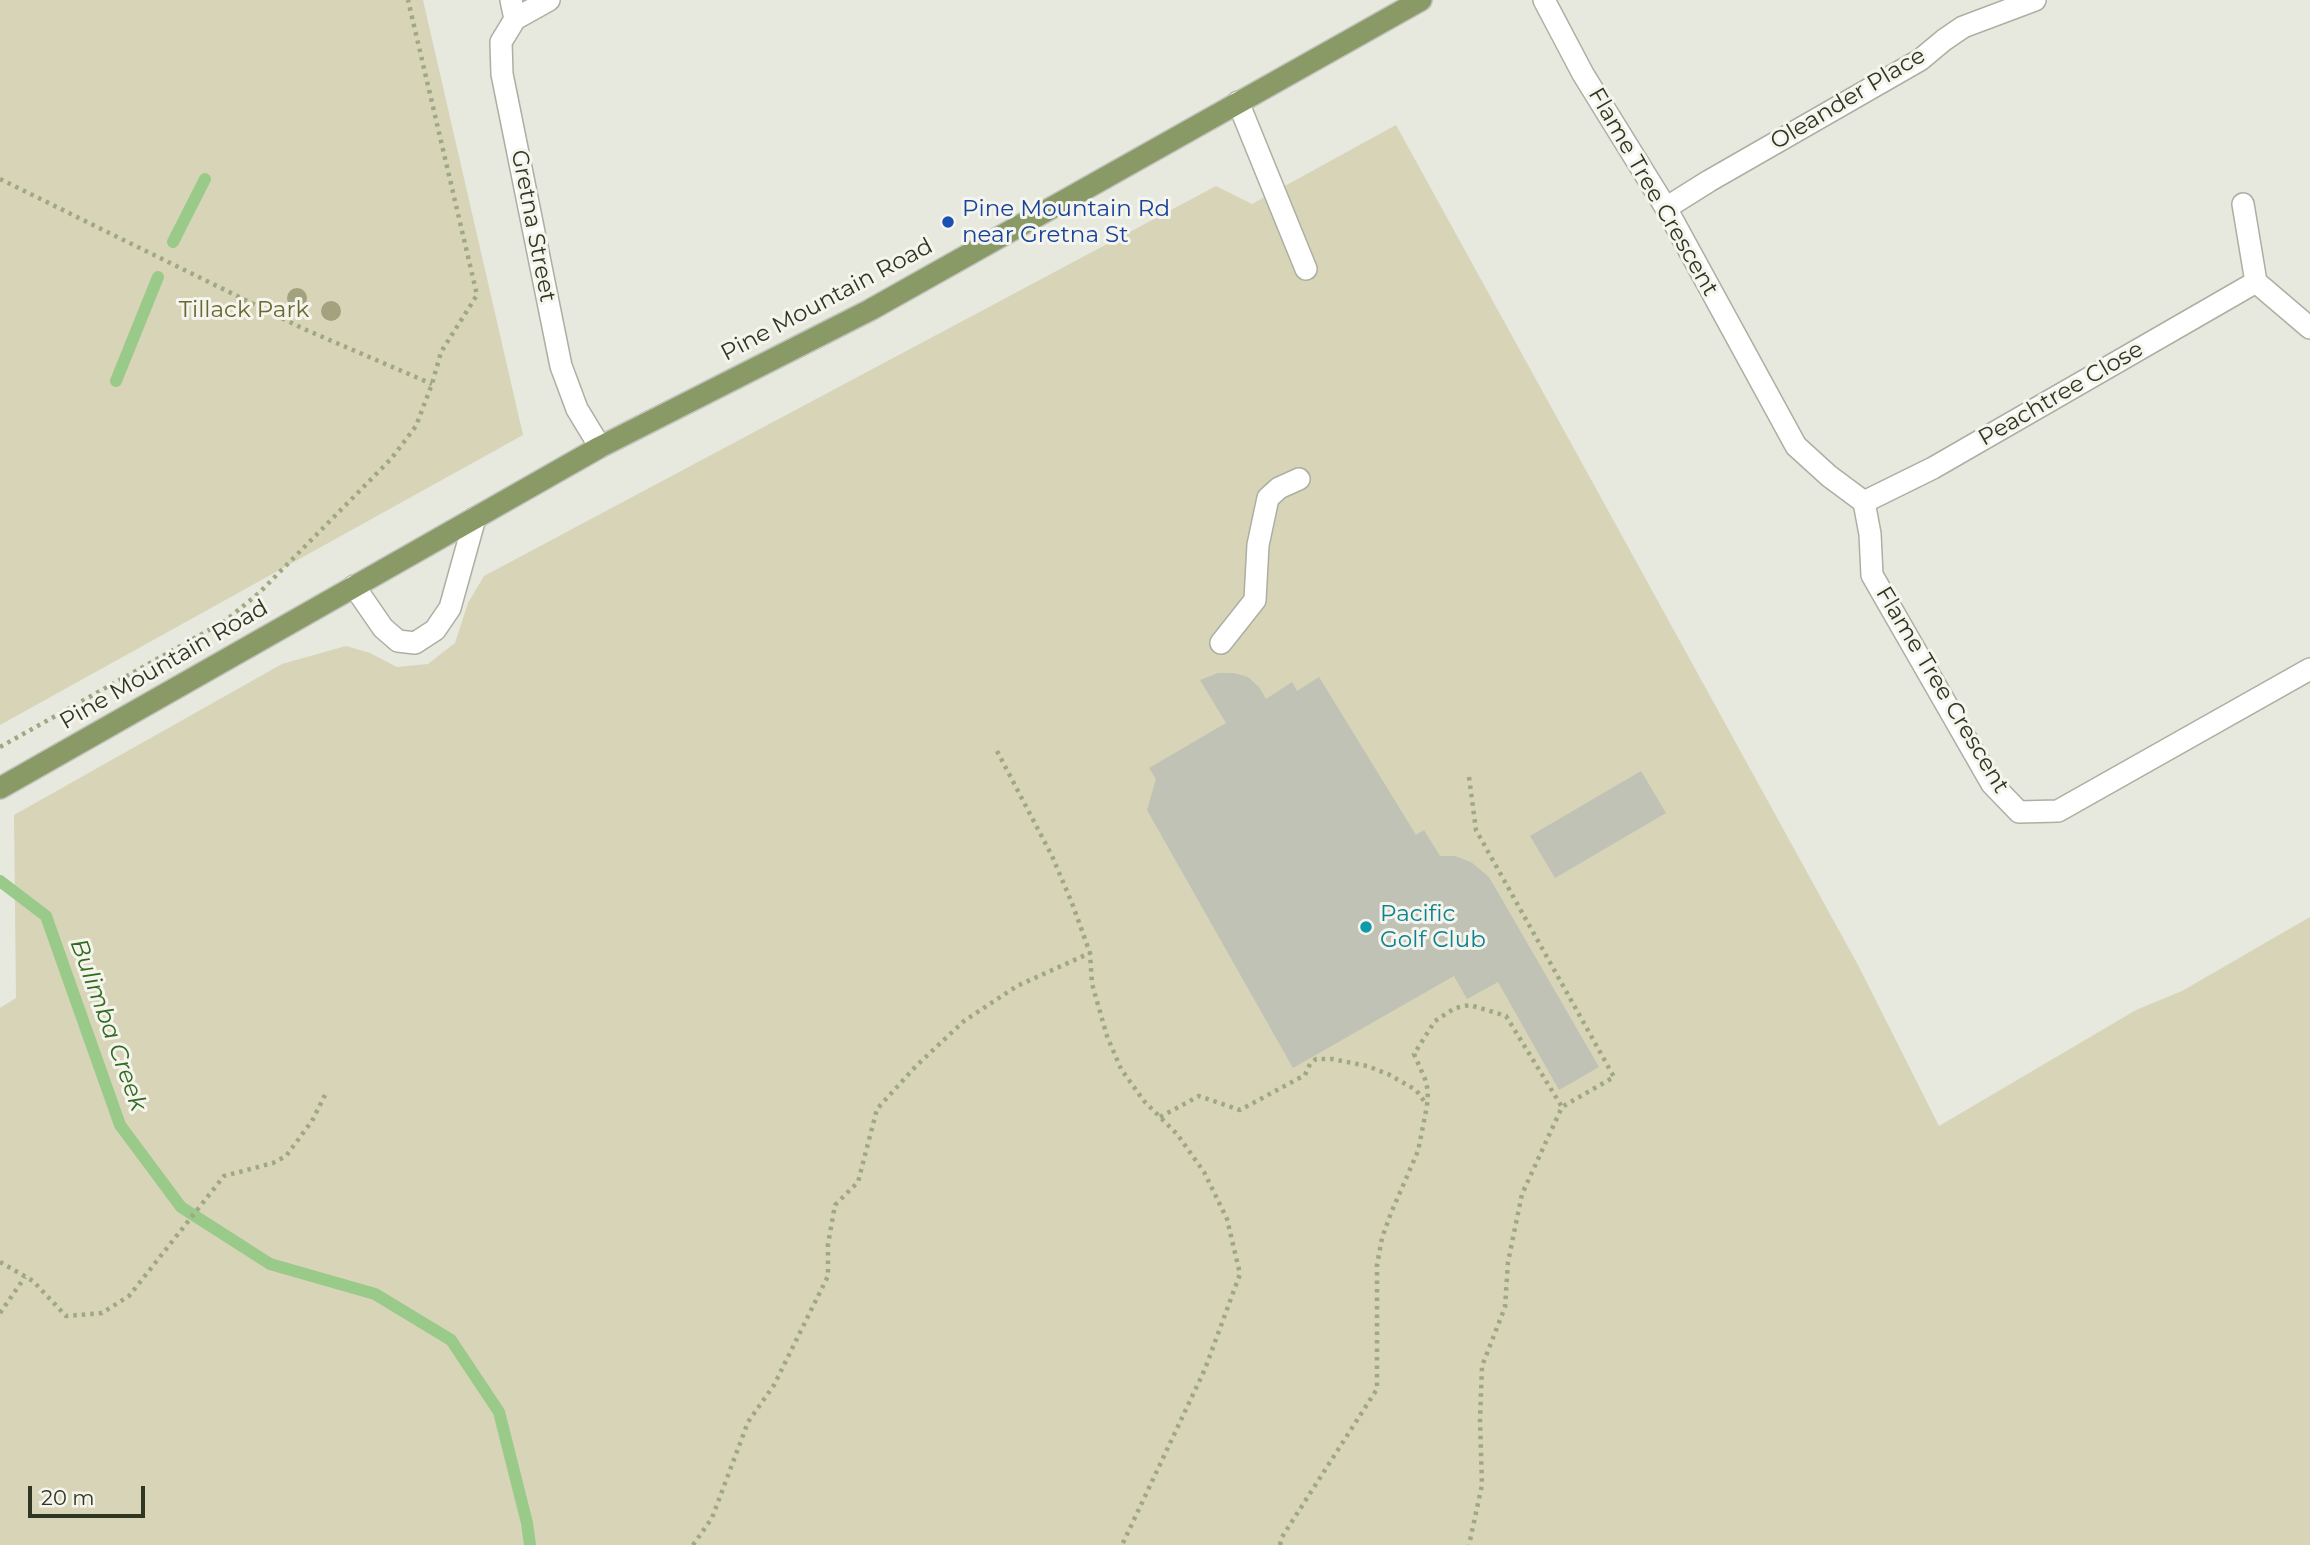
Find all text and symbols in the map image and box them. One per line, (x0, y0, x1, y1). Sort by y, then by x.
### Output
street label: Oleander Place (1766, 42, 1930, 156)
street label: Flame Tree Crescent (1582, 83, 1724, 301)
street label: Gretna Street (505, 147, 561, 305)
place label: Pine Mountain Rd near Gretna St (962, 195, 1170, 249)
marker: Pine Mountain Rd near Gretna St (940, 214, 956, 230)
street label: Pine Mountain Road (716, 232, 938, 368)
park label: Tillack Park (179, 296, 309, 324)
street label: Peachtree Close (1974, 336, 2148, 452)
street label: Flame Tree Crescent (1869, 582, 2015, 798)
street label: Pine Mountain Road (55, 594, 273, 736)
place label: Pacific Golf Club (1380, 900, 1486, 954)
marker: Pacific Golf Club (1358, 919, 1374, 935)
water label: Bulimba Creek (63, 935, 153, 1115)
scale bar (32, 1472, 149, 1516)
text: 20 m (41, 1485, 95, 1510)

